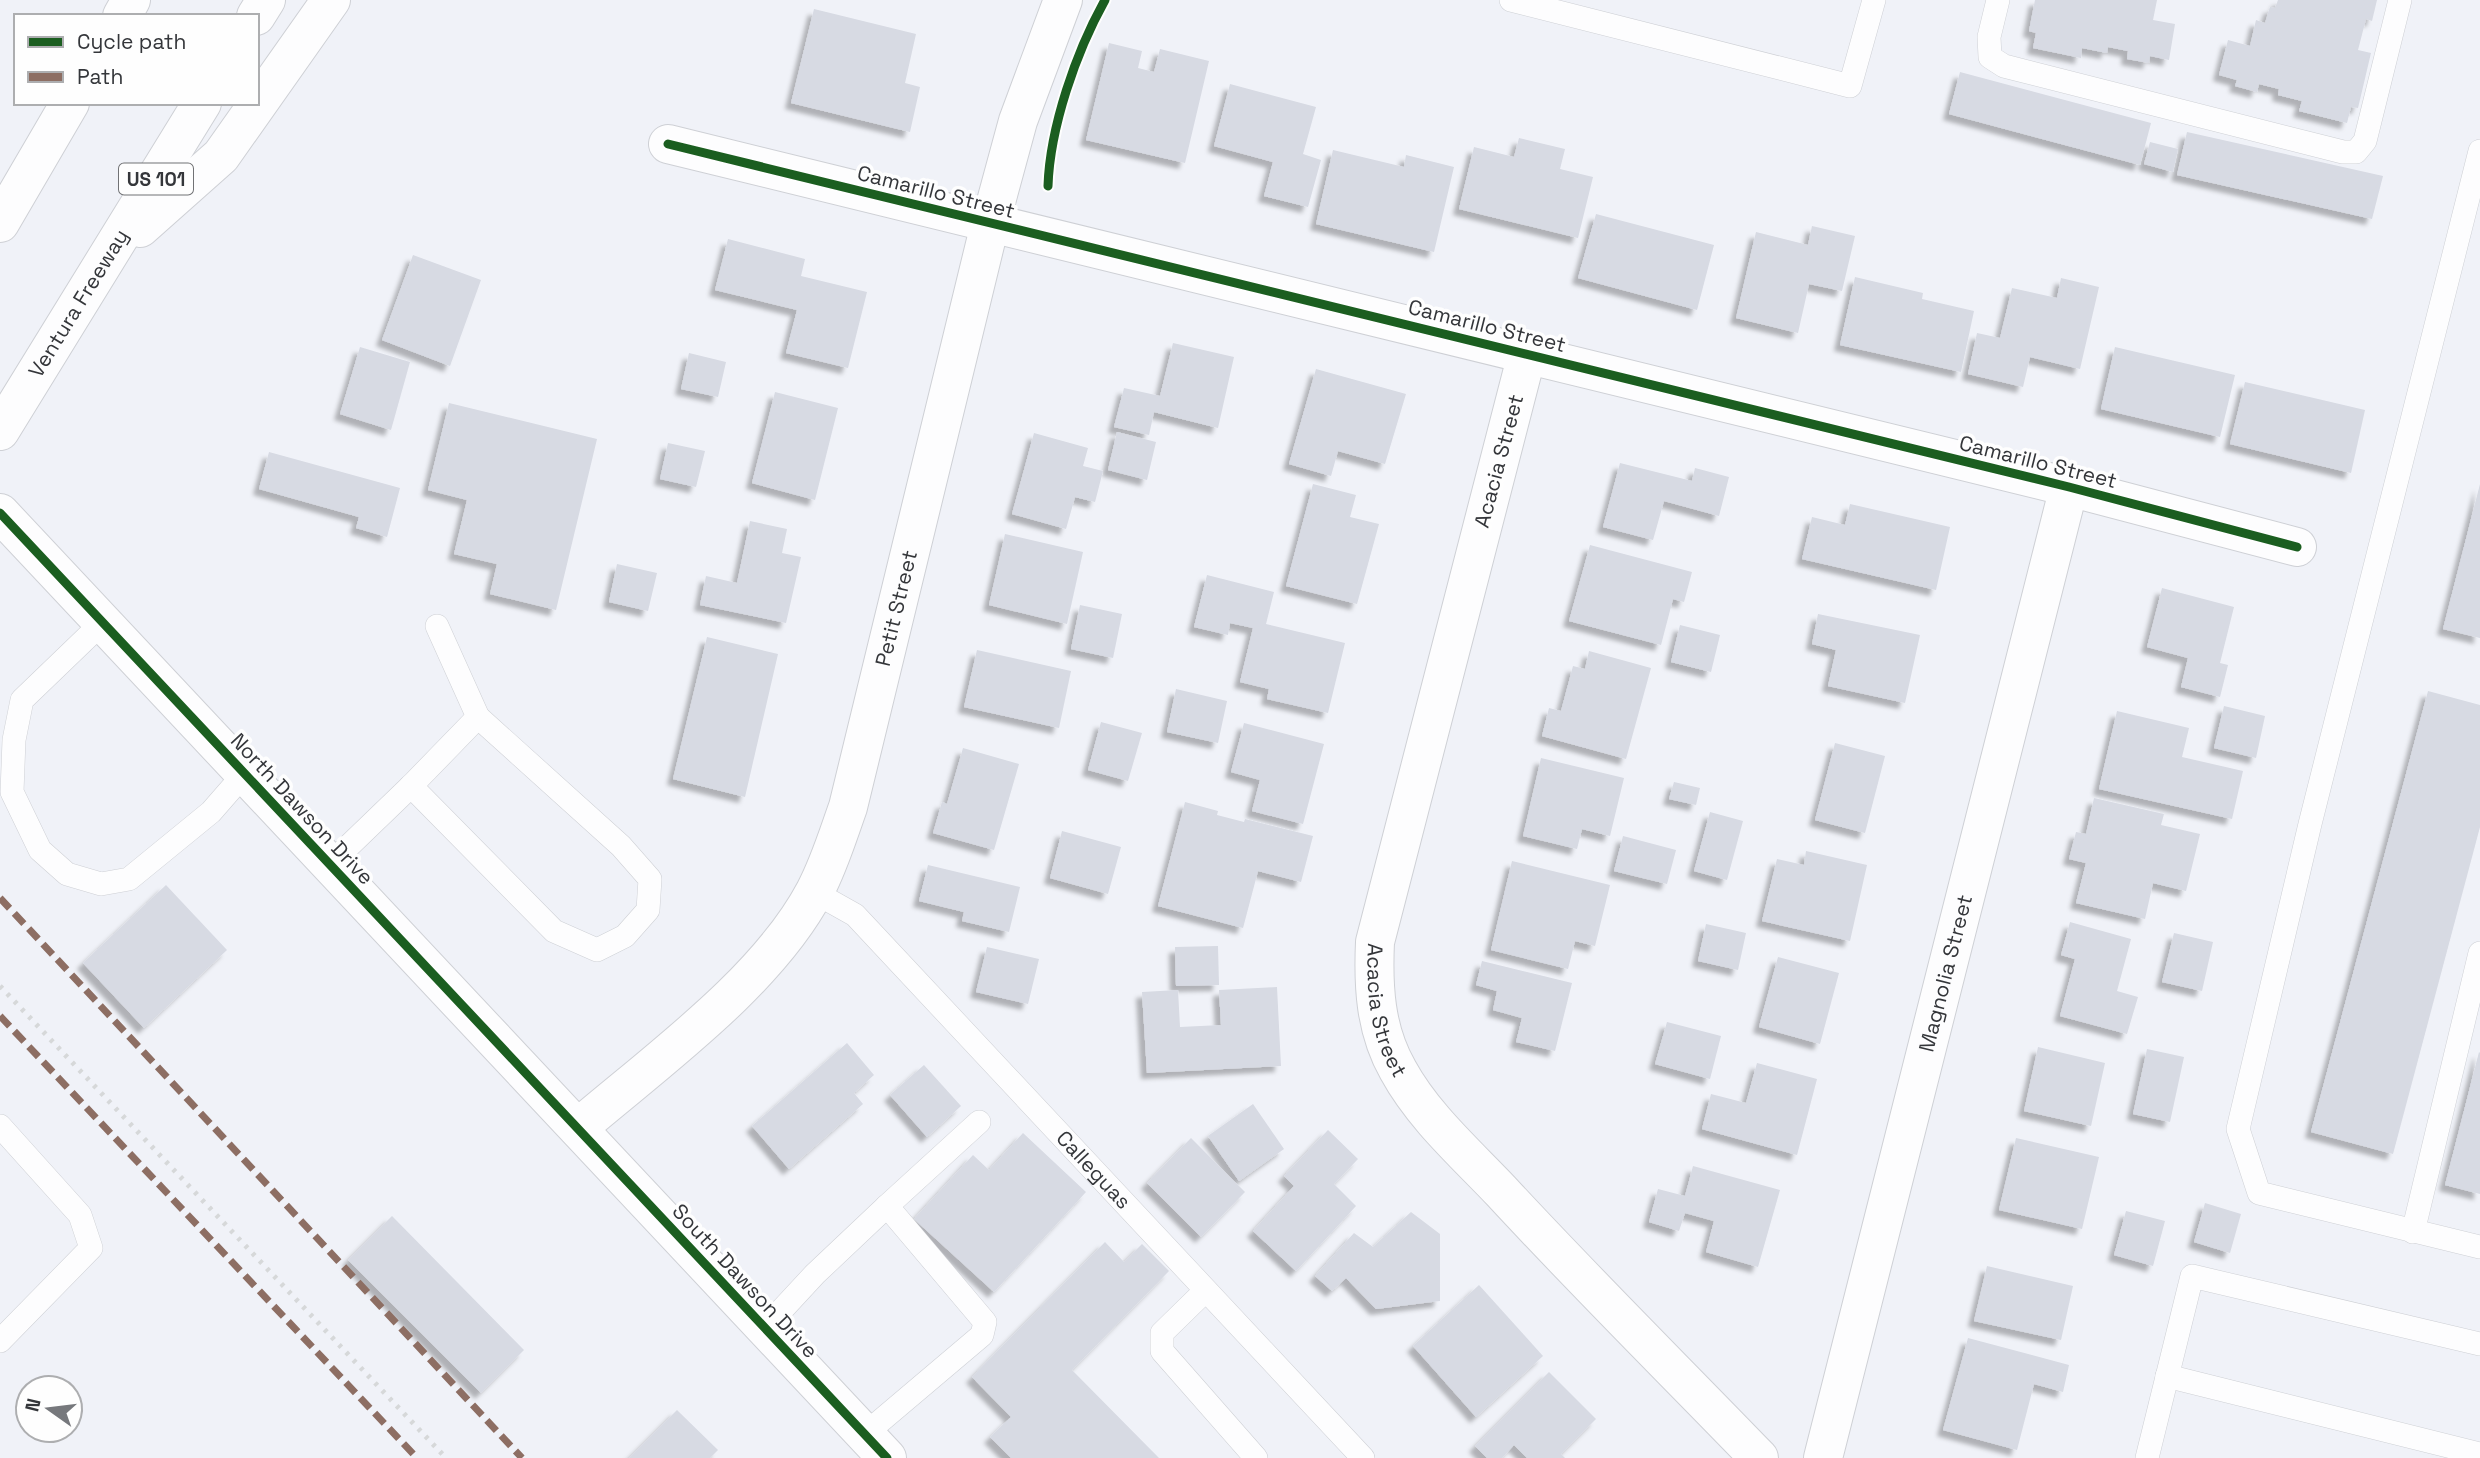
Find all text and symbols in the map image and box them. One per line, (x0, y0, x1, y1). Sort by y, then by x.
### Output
legend (14, 14, 259, 105)
text: Cycle path (77, 28, 186, 55)
text: Path (77, 63, 123, 90)
street label: Camarillo Street (854, 159, 1018, 224)
road number: US 101 (119, 164, 193, 195)
street label: Ventura Freeway (22, 224, 134, 382)
street label: Camarillo Street (1405, 293, 1569, 358)
street label: Acacia Street (1468, 391, 1529, 531)
street label: Camarillo Street (1956, 429, 2120, 494)
street label: Petit Street (869, 548, 923, 669)
street label: North Dawson Drive (225, 727, 380, 890)
street label: Magnolia Street (1912, 892, 1978, 1055)
street label: Acacia Street (1361, 943, 1413, 1082)
street label: Calleguas (1051, 1125, 1137, 1214)
street label: South Dawson Drive (667, 1198, 824, 1364)
north arrow (14, 1374, 84, 1444)
text: N (19, 1396, 47, 1414)

